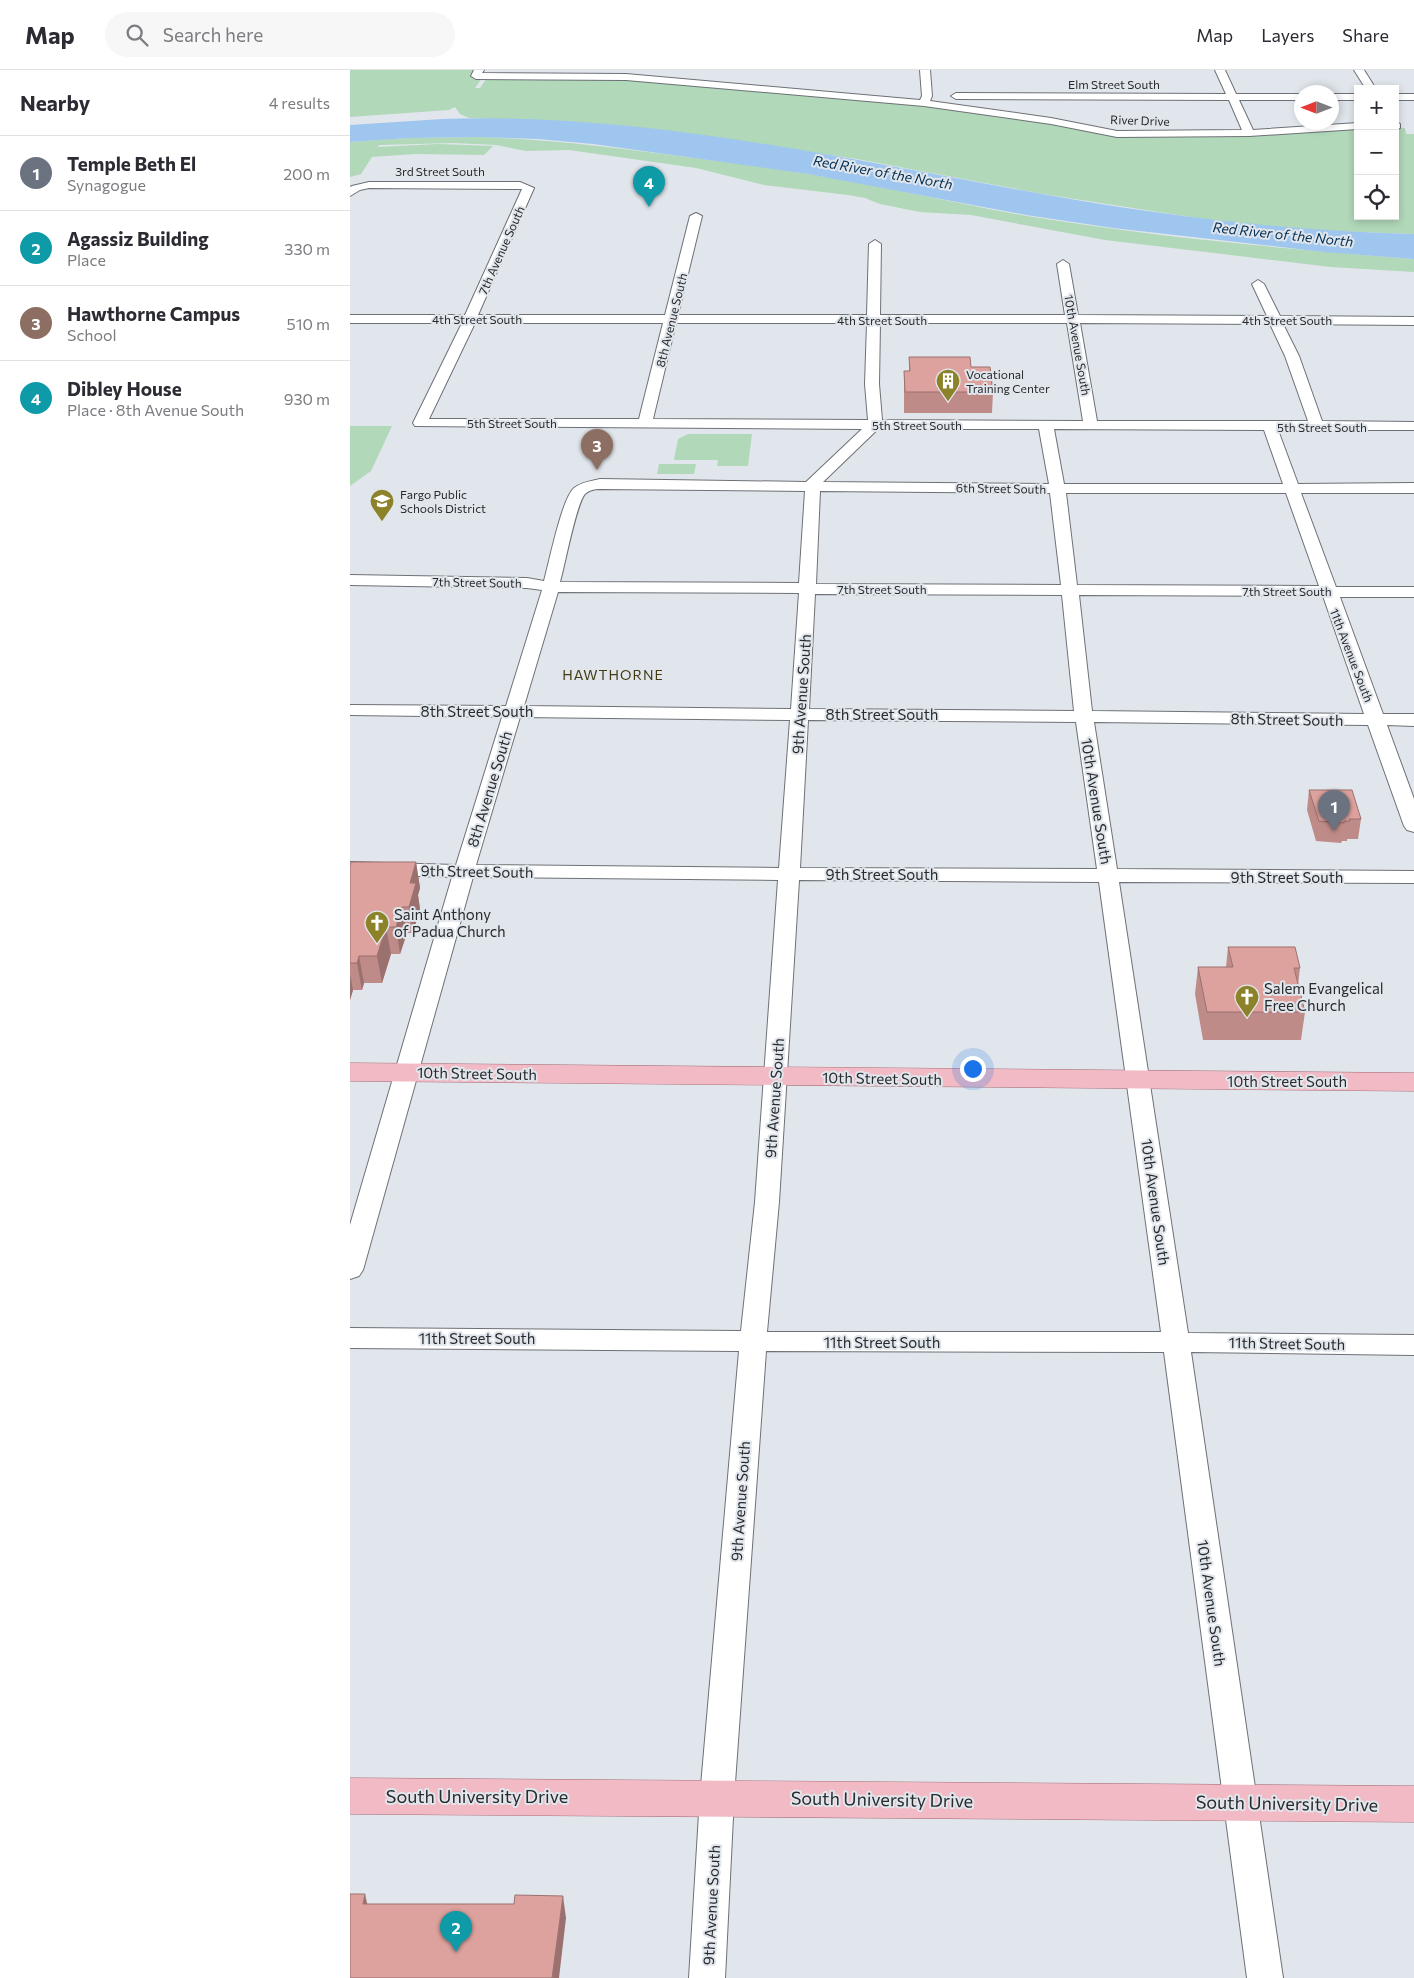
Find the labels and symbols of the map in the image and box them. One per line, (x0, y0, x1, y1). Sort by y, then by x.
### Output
street label: Elm Street South (1068, 77, 1160, 91)
north arrow (1294, 85, 1339, 130)
street label: River Drive (1110, 112, 1170, 128)
water label: Red River of the North (812, 151, 954, 193)
street label: 3rd Street South (395, 164, 485, 178)
pin: 4 (633, 166, 665, 207)
street label: 7th Avenue South (475, 204, 527, 296)
water label: Red River of the North (1212, 218, 1354, 250)
street label: 8th Avenue South (653, 272, 689, 368)
street label: 10th Avenue South (1062, 294, 1094, 396)
street label: 4th Street South (432, 312, 522, 326)
street label: 4th Street South (837, 313, 927, 327)
street label: 4th Street South (1242, 313, 1332, 327)
place label: Vocational Training Center (966, 367, 1050, 395)
building icon: Vocational Training Center (935, 368, 961, 402)
street label: 5th Street South (467, 416, 557, 430)
street label: 5th Street South (872, 418, 962, 432)
street label: 5th Street South (1277, 420, 1367, 434)
pin: 3 (581, 429, 613, 470)
street label: 6th Street South (956, 480, 1046, 496)
place label: Fargo Public Schools District (400, 487, 486, 515)
school or university icon: Fargo Public Schools District (369, 488, 395, 522)
street label: 7th Street South (432, 574, 522, 590)
street label: 7th Street South (837, 582, 927, 596)
street label: 7th Street South (1242, 584, 1332, 598)
street label: 11th Avenue South (1328, 606, 1376, 704)
street label: 9th Avenue South (788, 633, 814, 755)
district label: HAWTHORNE (562, 666, 664, 683)
street label: 8th Street South (421, 702, 533, 720)
street label: 8th Street South (826, 705, 938, 723)
street label: 8th Street South (1230, 709, 1344, 729)
street label: 8th Avenue South (463, 729, 515, 849)
street label: 10th Avenue South (1078, 737, 1116, 865)
pin: 1 (1318, 790, 1350, 831)
street label: 9th Street South (420, 861, 534, 881)
street label: 9th Street South (826, 865, 938, 883)
street label: 9th Street South (1231, 868, 1343, 886)
place label: Saint Anthony of Padua Church (394, 905, 506, 940)
church icon: Saint Anthony of Padua Church (364, 910, 390, 944)
place label: Salem Evangelical Free Church (1264, 979, 1384, 1014)
church icon: Salem Evangelical Free Church (1234, 984, 1260, 1018)
street label: 9th Avenue South (761, 1037, 787, 1159)
your location (960, 1056, 986, 1082)
street label: 10th Street South (417, 1063, 537, 1083)
street label: 10th Street South (822, 1068, 942, 1088)
street label: 10th Street South (1227, 1072, 1347, 1090)
street label: 10th Avenue South (1138, 1138, 1174, 1266)
street label: 11th Street South (419, 1329, 535, 1347)
street label: 11th Street South (824, 1333, 940, 1351)
street label: 11th Street South (1229, 1333, 1345, 1353)
street label: 9th Avenue South (727, 1440, 753, 1562)
street label: 10th Avenue South (1194, 1539, 1230, 1667)
street label: South University Drive (386, 1785, 568, 1807)
street label: South University Drive (791, 1786, 973, 1812)
street label: South University Drive (1196, 1790, 1378, 1816)
street label: 9th Avenue South (699, 1844, 723, 1966)
pin: 2 (440, 1911, 472, 1952)

